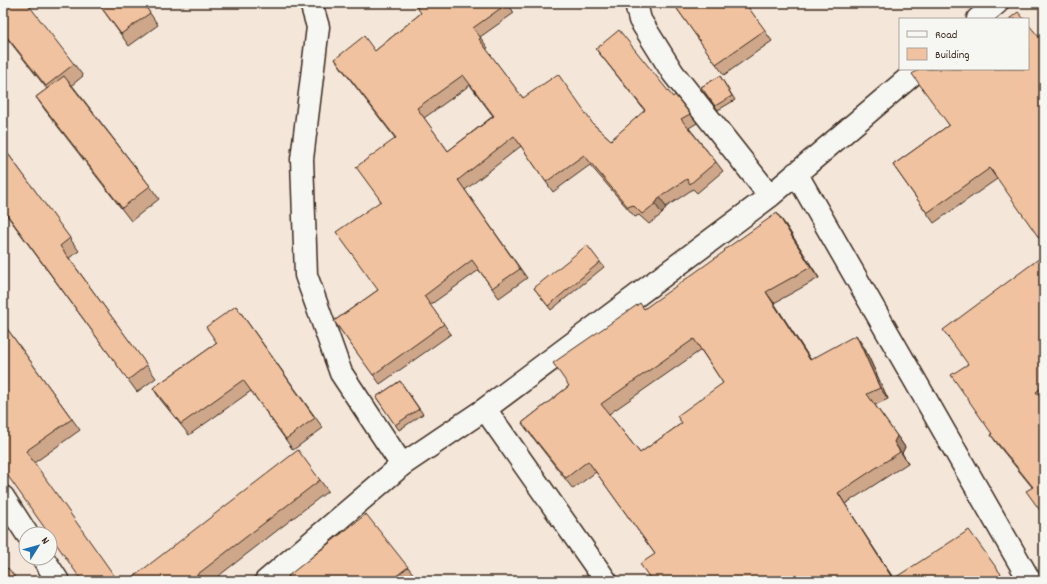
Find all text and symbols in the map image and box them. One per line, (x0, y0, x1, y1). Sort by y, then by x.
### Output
legend (899, 18, 1029, 70)
text: Road (935, 27, 957, 44)
text: Building (935, 47, 970, 64)
north arrow (18, 526, 58, 566)
text: N (36, 534, 53, 549)

